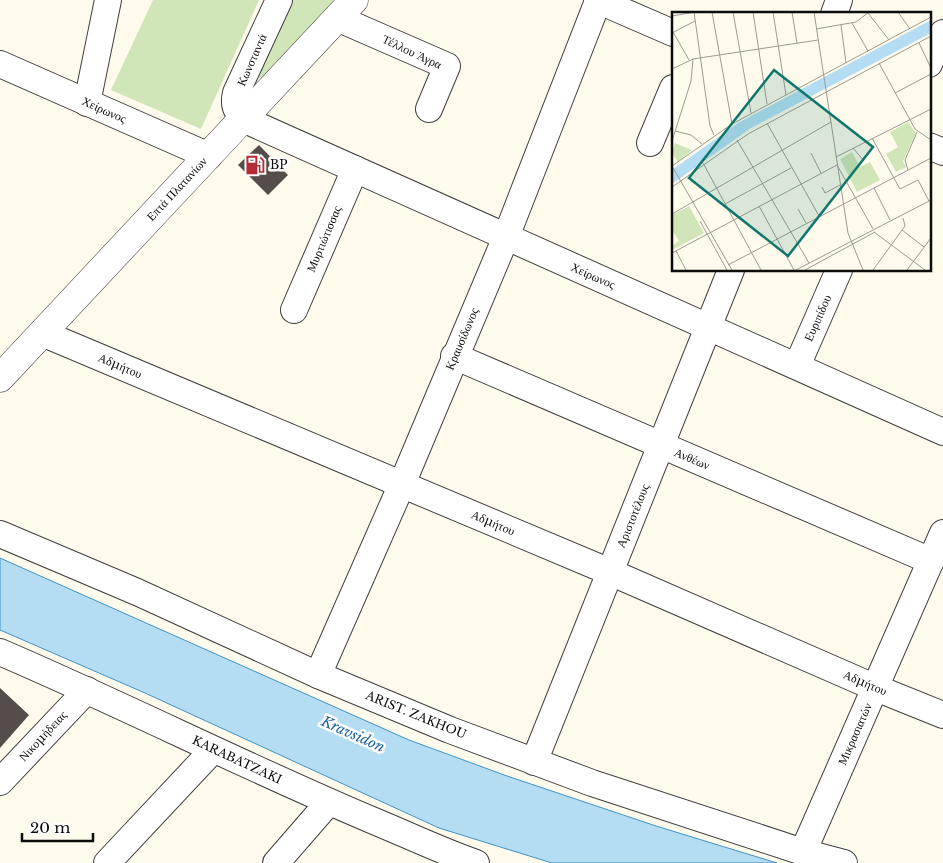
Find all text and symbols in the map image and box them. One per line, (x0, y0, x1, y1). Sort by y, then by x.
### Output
inset map (672, 12, 930, 271)
street label: Κωνσταντά (233, 31, 270, 88)
street label: Τέλλου Άγρα (380, 31, 445, 72)
street label: Χείρωνος (80, 93, 129, 126)
street label: Επτά Πλατανίων (143, 153, 210, 224)
fuel station icon: BP (244, 154, 266, 176)
place label: BP (270, 157, 287, 172)
street label: Μυρτιώτισσας (303, 203, 344, 274)
street label: Χείρωνος (569, 259, 618, 292)
street label: Ευριπίδου (801, 292, 834, 343)
street label: Κραυσίδωνος (442, 305, 481, 372)
street label: Αδμήτου (96, 350, 144, 381)
street label: Ανθέων (672, 444, 713, 473)
street label: Αριστοτέλους (613, 481, 652, 550)
street label: Αδμήτου (469, 507, 517, 538)
street label: Αδμήτου (841, 667, 889, 698)
street label: ARIST. ZAKHOU (363, 687, 469, 742)
street label: Μικρασιατών (834, 700, 875, 767)
street label: Νικομήδειας (15, 707, 70, 764)
water label: Kravsidon (318, 712, 388, 756)
street label: KARABATZAKI (190, 732, 284, 787)
scale bar (22, 810, 94, 842)
text: 20 m (30, 818, 70, 837)

